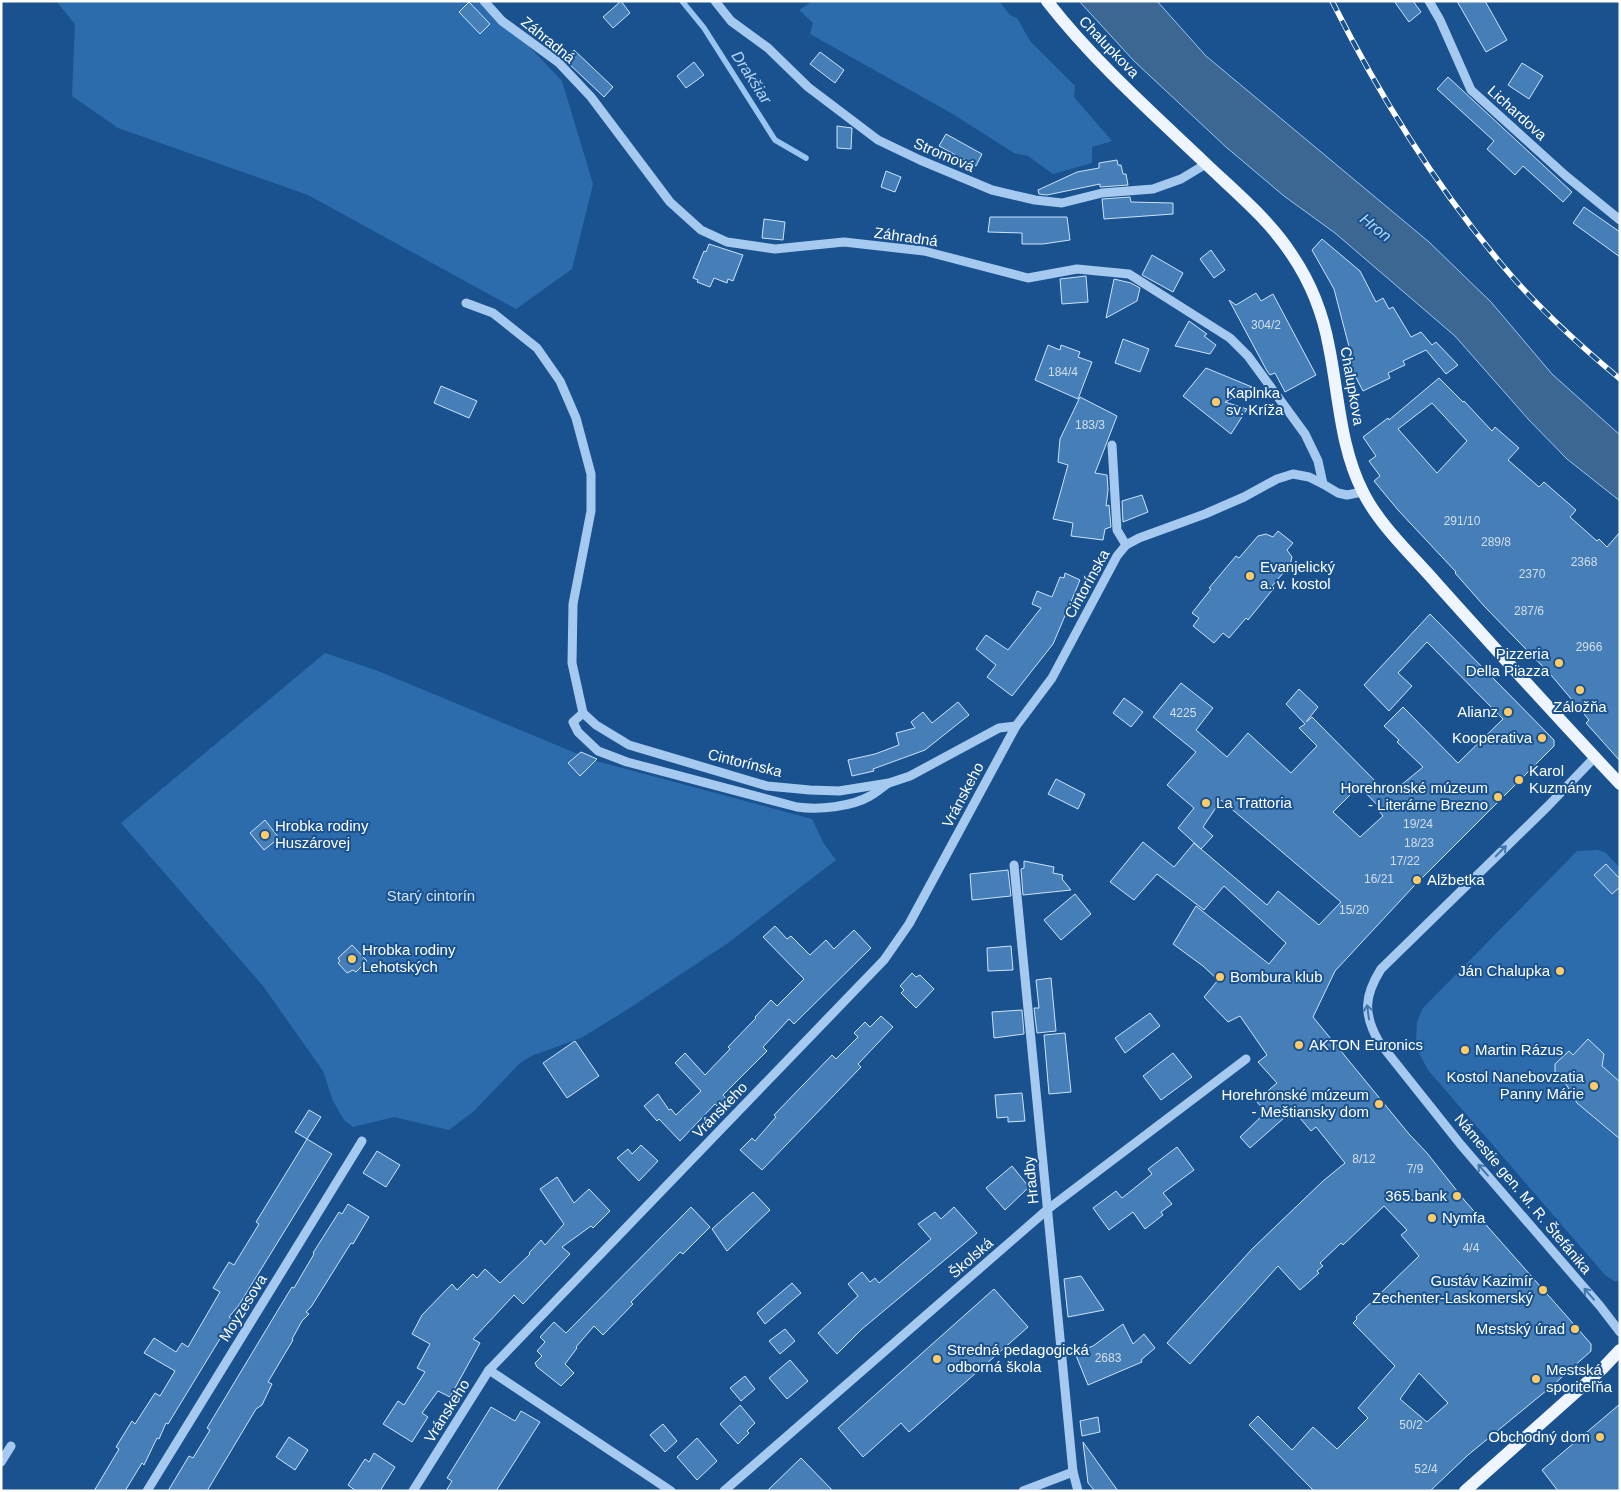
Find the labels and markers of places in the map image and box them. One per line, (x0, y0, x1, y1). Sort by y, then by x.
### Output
place label: Kaplnka sv. Kríža (1226, 384, 1284, 418)
marker: Kaplnka sv. Kríža (1210, 396, 1222, 408)
place label: Evanjelický a. v. kostol (1260, 558, 1336, 592)
marker: Evanjelický a. v. kostol (1244, 570, 1256, 582)
place label: Pizzeria Della Piazza (1466, 645, 1550, 679)
marker: Pizzeria Della Piazza (1553, 657, 1565, 669)
marker: Záložňa (1574, 684, 1586, 696)
place label: Záložňa (1553, 698, 1607, 715)
place label: Alianz (1457, 703, 1498, 720)
marker: Alianz (1502, 706, 1514, 718)
place label: Kooperativa (1452, 729, 1533, 746)
marker: Kooperativa (1536, 732, 1548, 744)
place label: Karol Kuzmány (1529, 762, 1592, 796)
marker: Karol Kuzmány (1513, 774, 1525, 786)
place label: Horehronské múzeum - Literárne Brezno (1340, 779, 1488, 813)
marker: Horehronské múzeum - Literárne Brezno (1492, 791, 1504, 803)
place label: La Trattoria (1216, 794, 1293, 811)
marker: La Trattoria (1200, 797, 1212, 809)
place label: Hrobka rodiny Huszárovej (275, 817, 369, 851)
marker: Hrobka rodiny Huszárovej (259, 829, 271, 841)
place label: Alžbetka (1427, 871, 1485, 888)
marker: Alžbetka (1411, 874, 1423, 886)
place label: Hrobka rodiny Lehotských (362, 941, 456, 975)
marker: Hrobka rodiny Lehotských (346, 953, 358, 965)
place label: Ján Chalupka (1458, 962, 1551, 979)
marker: Ján Chalupka (1554, 965, 1566, 977)
place label: Bombura klub (1230, 968, 1323, 985)
marker: Bombura klub (1214, 971, 1226, 983)
place label: AKTON Euronics (1309, 1036, 1423, 1053)
marker: AKTON Euronics (1293, 1039, 1305, 1051)
place label: Martin Rázus (1475, 1041, 1563, 1058)
marker: Martin Rázus (1459, 1044, 1471, 1056)
place label: Kostol Nanebovzatia Panny Márie (1446, 1068, 1585, 1102)
marker: Kostol Nanebovzatia Panny Márie (1588, 1080, 1600, 1092)
place label: Horehronské múzeum - Meštiansky dom (1221, 1086, 1369, 1120)
marker: Horehronské múzeum - Meštiansky dom (1373, 1098, 1385, 1110)
place label: 365.bank (1385, 1187, 1447, 1204)
marker: 365.bank (1451, 1190, 1463, 1202)
place label: Nymfa (1442, 1209, 1486, 1226)
marker: Nymfa (1426, 1212, 1438, 1224)
place label: Gustáv Kazimír Zechenter-Laskomerský (1372, 1272, 1533, 1306)
marker: Gustáv Kazimír Zechenter-Laskomerský (1537, 1284, 1549, 1296)
place label: Mestský úrad (1476, 1320, 1565, 1337)
marker: Mestský úrad (1569, 1323, 1581, 1335)
place label: Stredná pedagogická odborná škola (947, 1341, 1089, 1375)
marker: Stredná pedagogická odborná škola (931, 1353, 943, 1365)
place label: Mestská sporiteľňa (1546, 1361, 1613, 1395)
marker: Mestská sporiteľňa (1530, 1373, 1542, 1385)
place label: Obchodný dom (1488, 1428, 1590, 1445)
marker: Obchodný dom (1594, 1431, 1606, 1443)

